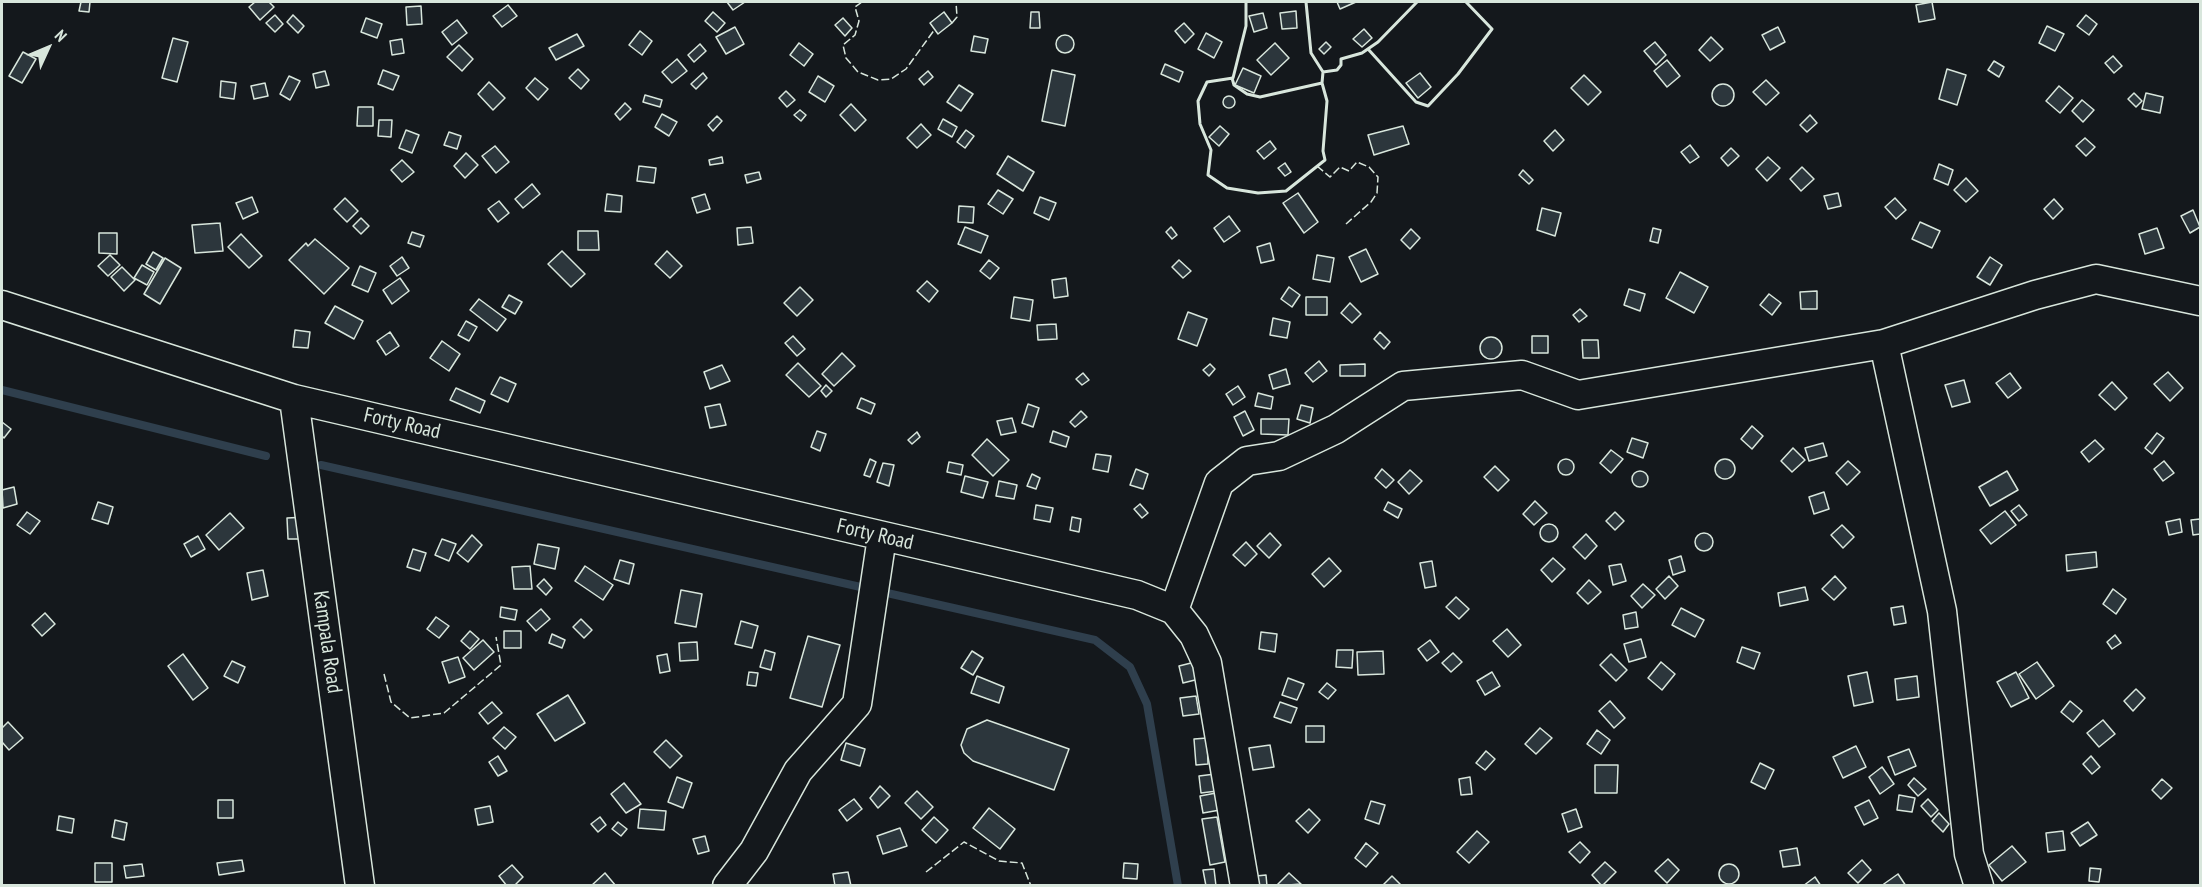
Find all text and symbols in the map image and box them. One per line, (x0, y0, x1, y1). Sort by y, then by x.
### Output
north arrow (18, 18, 78, 78)
text: N (51, 25, 71, 46)
street label: Forty Road (361, 403, 443, 445)
street label: Forty Road (834, 514, 916, 556)
street label: Kampala Road (307, 589, 347, 695)

